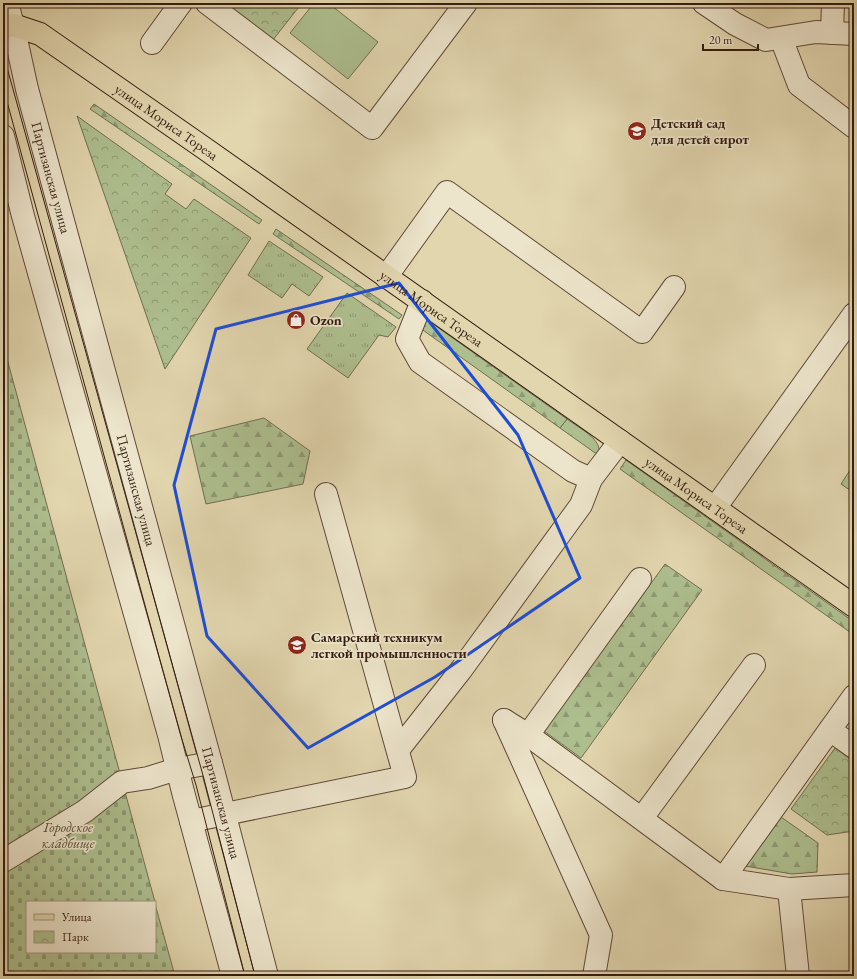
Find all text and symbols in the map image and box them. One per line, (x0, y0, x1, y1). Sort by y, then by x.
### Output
scale bar (703, 26, 758, 52)
text: 20 m (709, 32, 733, 48)
street label: улица Мориса Тореза (111, 80, 222, 164)
place label: Детский сад для детей сирот (651, 114, 750, 148)
street label: Партизанская улица (27, 119, 75, 236)
school or university icon: Детский сад для детей сирот (626, 120, 648, 142)
street label: улица Мориса Тореза (377, 266, 487, 351)
shop icon: Ozon (285, 309, 307, 331)
place label: Ozon (310, 311, 342, 329)
street label: Партизанская улица (113, 432, 160, 548)
street label: улица Мориса Тореза (641, 452, 752, 538)
place label: Самарский техникум легкой промышленности (311, 628, 467, 662)
school or university icon: Самарский техникум легкой промышленности (286, 634, 308, 656)
street label: Партизанская улица (198, 745, 245, 861)
park label: Городское кладбище (41, 818, 95, 852)
legend (26, 901, 156, 953)
text: Улица (61, 909, 92, 925)
text: Парк (62, 929, 89, 945)

